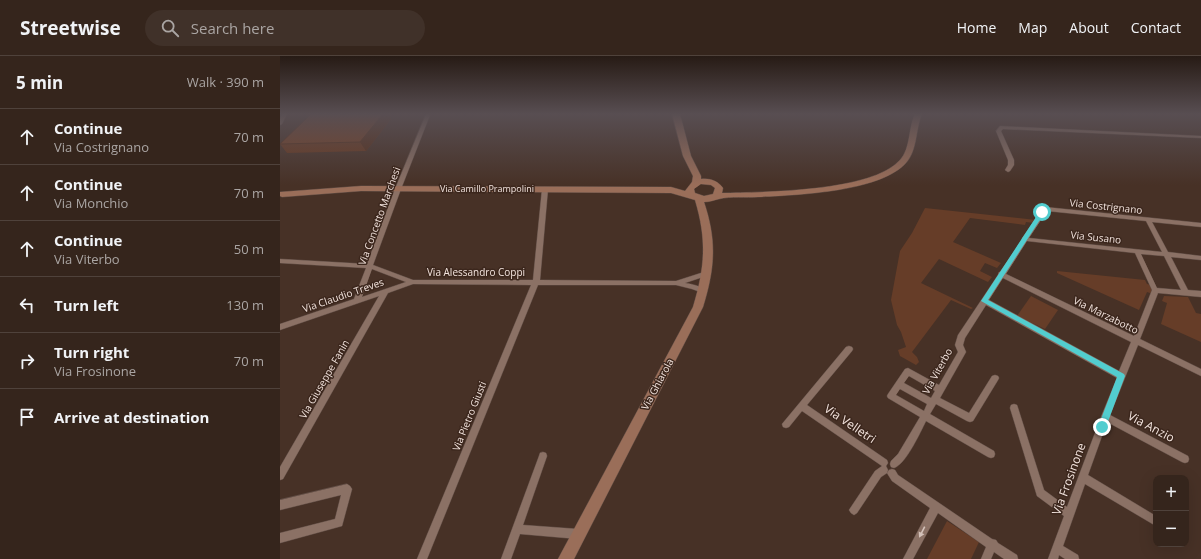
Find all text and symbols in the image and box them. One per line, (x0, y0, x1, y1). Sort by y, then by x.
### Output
search box (145, 10, 425, 46)
text: Streetwise (20, 15, 121, 41)
icon: search (159, 17, 181, 39)
text: Search here (191, 18, 274, 38)
text: Home (957, 18, 996, 37)
text: Map (1018, 18, 1047, 37)
text: About (1069, 18, 1109, 37)
text: Contact (1131, 18, 1181, 37)
text: 5 min (16, 71, 63, 94)
text: Walk · 390 m (187, 73, 264, 91)
text: Continue (54, 118, 122, 138)
icon: ahead (16, 126, 38, 148)
text: 70 m (234, 128, 264, 146)
text: Via Costrignano (54, 138, 149, 156)
street label: Via Concetto Marchesi (355, 165, 403, 267)
text: Continue (54, 174, 122, 194)
icon: ahead (16, 182, 38, 204)
street label: Via Camillo Prampolini (440, 182, 534, 195)
text: 70 m (234, 184, 264, 202)
text: Via Monchio (54, 194, 128, 212)
street label: Via Costrignano (1069, 195, 1143, 217)
route start (1033, 203, 1051, 221)
street label: Via Susano (1070, 227, 1122, 247)
text: Continue (54, 230, 122, 250)
icon: ahead (16, 238, 38, 260)
text: 50 m (234, 240, 264, 258)
text: Via Viterbo (54, 250, 120, 268)
street label: Via Alessandro Coppi (427, 265, 525, 279)
street label: Via Claudio Treves (301, 274, 386, 315)
street label: Via Marzabotto (1071, 293, 1141, 337)
icon: left (16, 294, 38, 316)
text: Turn left (54, 295, 119, 315)
text: 130 m (226, 296, 264, 314)
street label: Via Giuseppe Fanin (296, 337, 352, 421)
text: Turn right (54, 342, 129, 362)
street label: Via Viterbo (919, 346, 955, 396)
icon: right (16, 350, 38, 372)
text: 70 m (234, 352, 264, 370)
street label: Via Ghiarola (638, 356, 676, 412)
text: Via Frosinone (54, 362, 136, 380)
street label: Via Pietro Giusti (449, 379, 489, 453)
street label: Via Velletri (821, 400, 879, 447)
icon: arrive (16, 406, 38, 428)
text: Arrive at destination (54, 407, 209, 427)
street label: Via Anzio (1125, 407, 1178, 446)
route end (1093, 418, 1111, 436)
street label: Via Frosinone (1048, 440, 1090, 517)
map controls (1153, 475, 1189, 547)
button: + (1153, 475, 1189, 511)
button: − (1153, 511, 1189, 547)
one-way arrow (919, 526, 925, 538)

